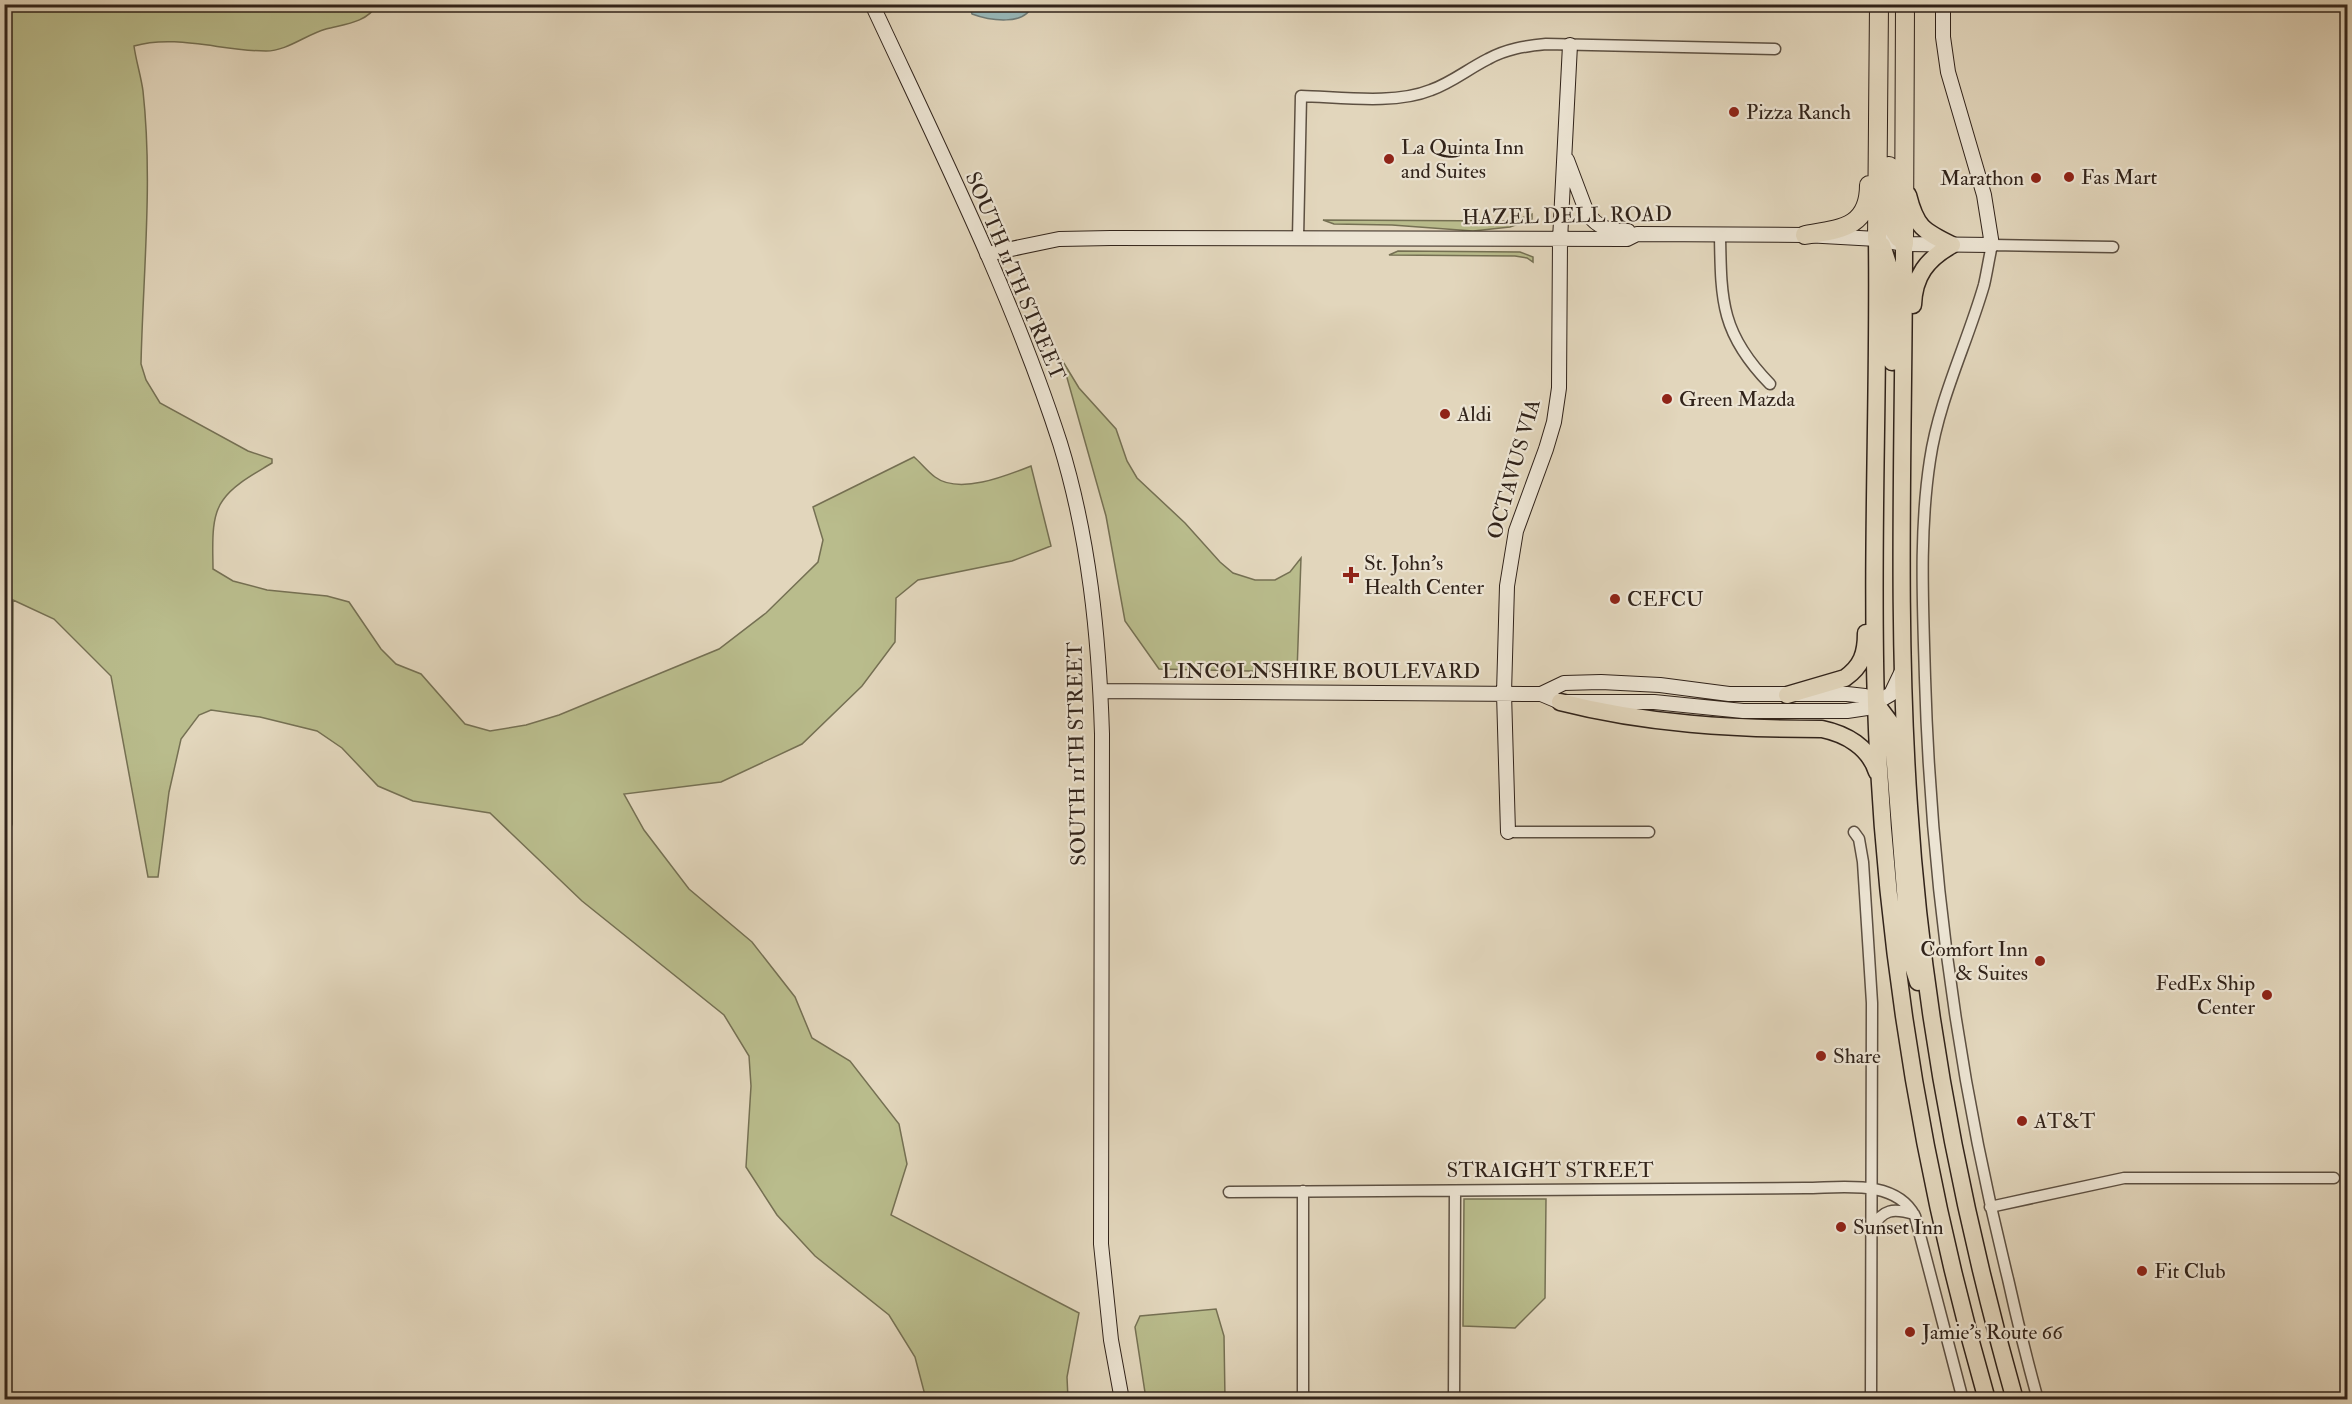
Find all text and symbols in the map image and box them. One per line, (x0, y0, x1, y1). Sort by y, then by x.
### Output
place label: Pizza Ranch (1746, 99, 1851, 126)
marker: Pizza Ranch (1727, 105, 1741, 119)
place label: La Quinta Inn and Suites (1401, 134, 1524, 185)
marker: La Quinta Inn and Suites (1382, 152, 1396, 166)
place label: Fas Mart (2081, 164, 2158, 191)
place label: Marathon (1940, 165, 2024, 192)
street label: SOUTH 11TH STREET (959, 168, 1071, 385)
marker: Fas Mart (2062, 170, 2076, 184)
marker: Marathon (2029, 171, 2043, 185)
street label: HAZEL DELL ROAD (1462, 201, 1672, 231)
place label: Green Mazda (1679, 386, 1796, 413)
marker: Green Mazda (1660, 392, 1674, 406)
street label: OCTAVUS VIA (1481, 396, 1547, 542)
place label: Aldi (1456, 401, 1492, 428)
marker: Aldi (1438, 407, 1452, 421)
place label: St. John's Health Center (1364, 550, 1484, 601)
marker: St. John's Health Center (1342, 566, 1360, 584)
place label: CEFCU (1627, 586, 1704, 613)
marker: CEFCU (1608, 592, 1622, 606)
street label: SOUTH 11TH STREET (1062, 641, 1092, 866)
street label: LINCOLNSHIRE BOULEVARD (1162, 658, 1480, 685)
place label: Comfort Inn & Suites (1920, 936, 2028, 987)
marker: Comfort Inn & Suites (2033, 954, 2047, 968)
place label: FedEx Ship Center (2156, 970, 2255, 1021)
marker: FedEx Ship Center (2260, 988, 2274, 1002)
place label: Share (1833, 1043, 1881, 1070)
marker: Share (1814, 1049, 1828, 1063)
place label: AT&T (2033, 1108, 2096, 1135)
marker: AT&T (2015, 1114, 2029, 1128)
street label: STRAIGHT STREET (1446, 1157, 1654, 1184)
place label: Sunset Inn (1853, 1214, 1944, 1241)
marker: Sunset Inn (1834, 1220, 1848, 1234)
place label: Fit Club (2154, 1258, 2225, 1285)
marker: Fit Club (2135, 1264, 2149, 1278)
place label: Jamie's Route 66 (1921, 1319, 2064, 1346)
marker: Jamie's Route 66 (1903, 1325, 1917, 1339)

